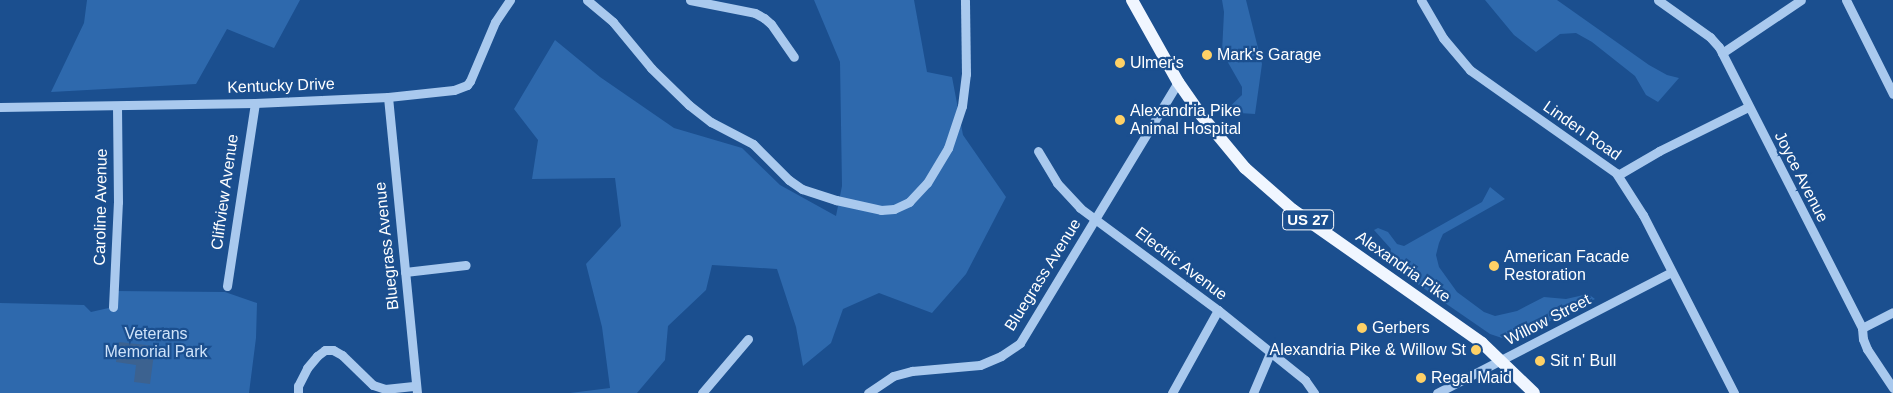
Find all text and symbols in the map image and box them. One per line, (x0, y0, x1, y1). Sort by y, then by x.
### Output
place label: Mark's Garage (1217, 45, 1321, 65)
marker: Mark's Garage (1201, 49, 1213, 61)
place label: Ulmer's (1130, 53, 1184, 73)
marker: Ulmer's (1114, 57, 1126, 69)
street label: Kentucky Drive (227, 75, 335, 97)
street label: Linden Road (1539, 97, 1625, 165)
place label: Alexandria Pike Animal Hospital (1130, 101, 1241, 139)
marker: Alexandria Pike Animal Hospital (1114, 114, 1126, 126)
street label: Joyce Avenue (1770, 128, 1832, 226)
street label: Cliffview Avenue (207, 132, 243, 252)
street label: Caroline Avenue (90, 148, 112, 266)
street label: Bluegrass Avenue (371, 181, 403, 311)
road number: US 27 (1282, 208, 1334, 232)
street label: Bluegrass Avenue (1001, 215, 1085, 335)
street label: Electric Avenue (1131, 223, 1231, 305)
street label: Alexandria Pike (1352, 227, 1454, 307)
place label: American Facade Restoration (1504, 247, 1629, 285)
marker: American Facade Restoration (1488, 260, 1500, 272)
street label: Willow Street (1502, 290, 1594, 350)
place label: Gerbers (1372, 318, 1430, 338)
marker: Gerbers (1356, 322, 1368, 334)
park label: Veterans Memorial Park (104, 324, 208, 362)
place label: Alexandria Pike & Willow St (1269, 340, 1466, 360)
marker: Alexandria Pike & Willow St (1470, 344, 1482, 356)
place label: Sit n' Bull (1550, 351, 1616, 371)
marker: Sit n' Bull (1534, 355, 1546, 367)
place label: Regal Maid (1431, 368, 1512, 388)
marker: Regal Maid (1415, 372, 1427, 384)

